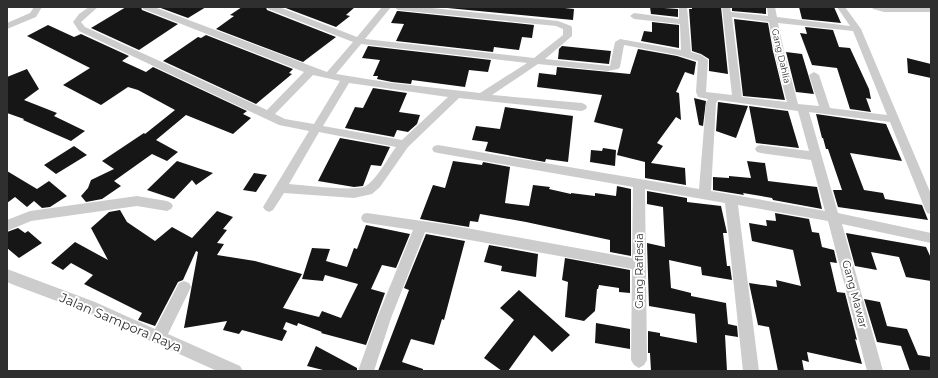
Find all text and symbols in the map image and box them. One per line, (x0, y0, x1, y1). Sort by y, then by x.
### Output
street label: Gang Dahlia (770, 27, 793, 84)
street label: Gang Raflesia (632, 233, 646, 309)
street label: Gang Mawar (839, 258, 871, 330)
street label: Jalan Sampora Raya (57, 289, 184, 355)

